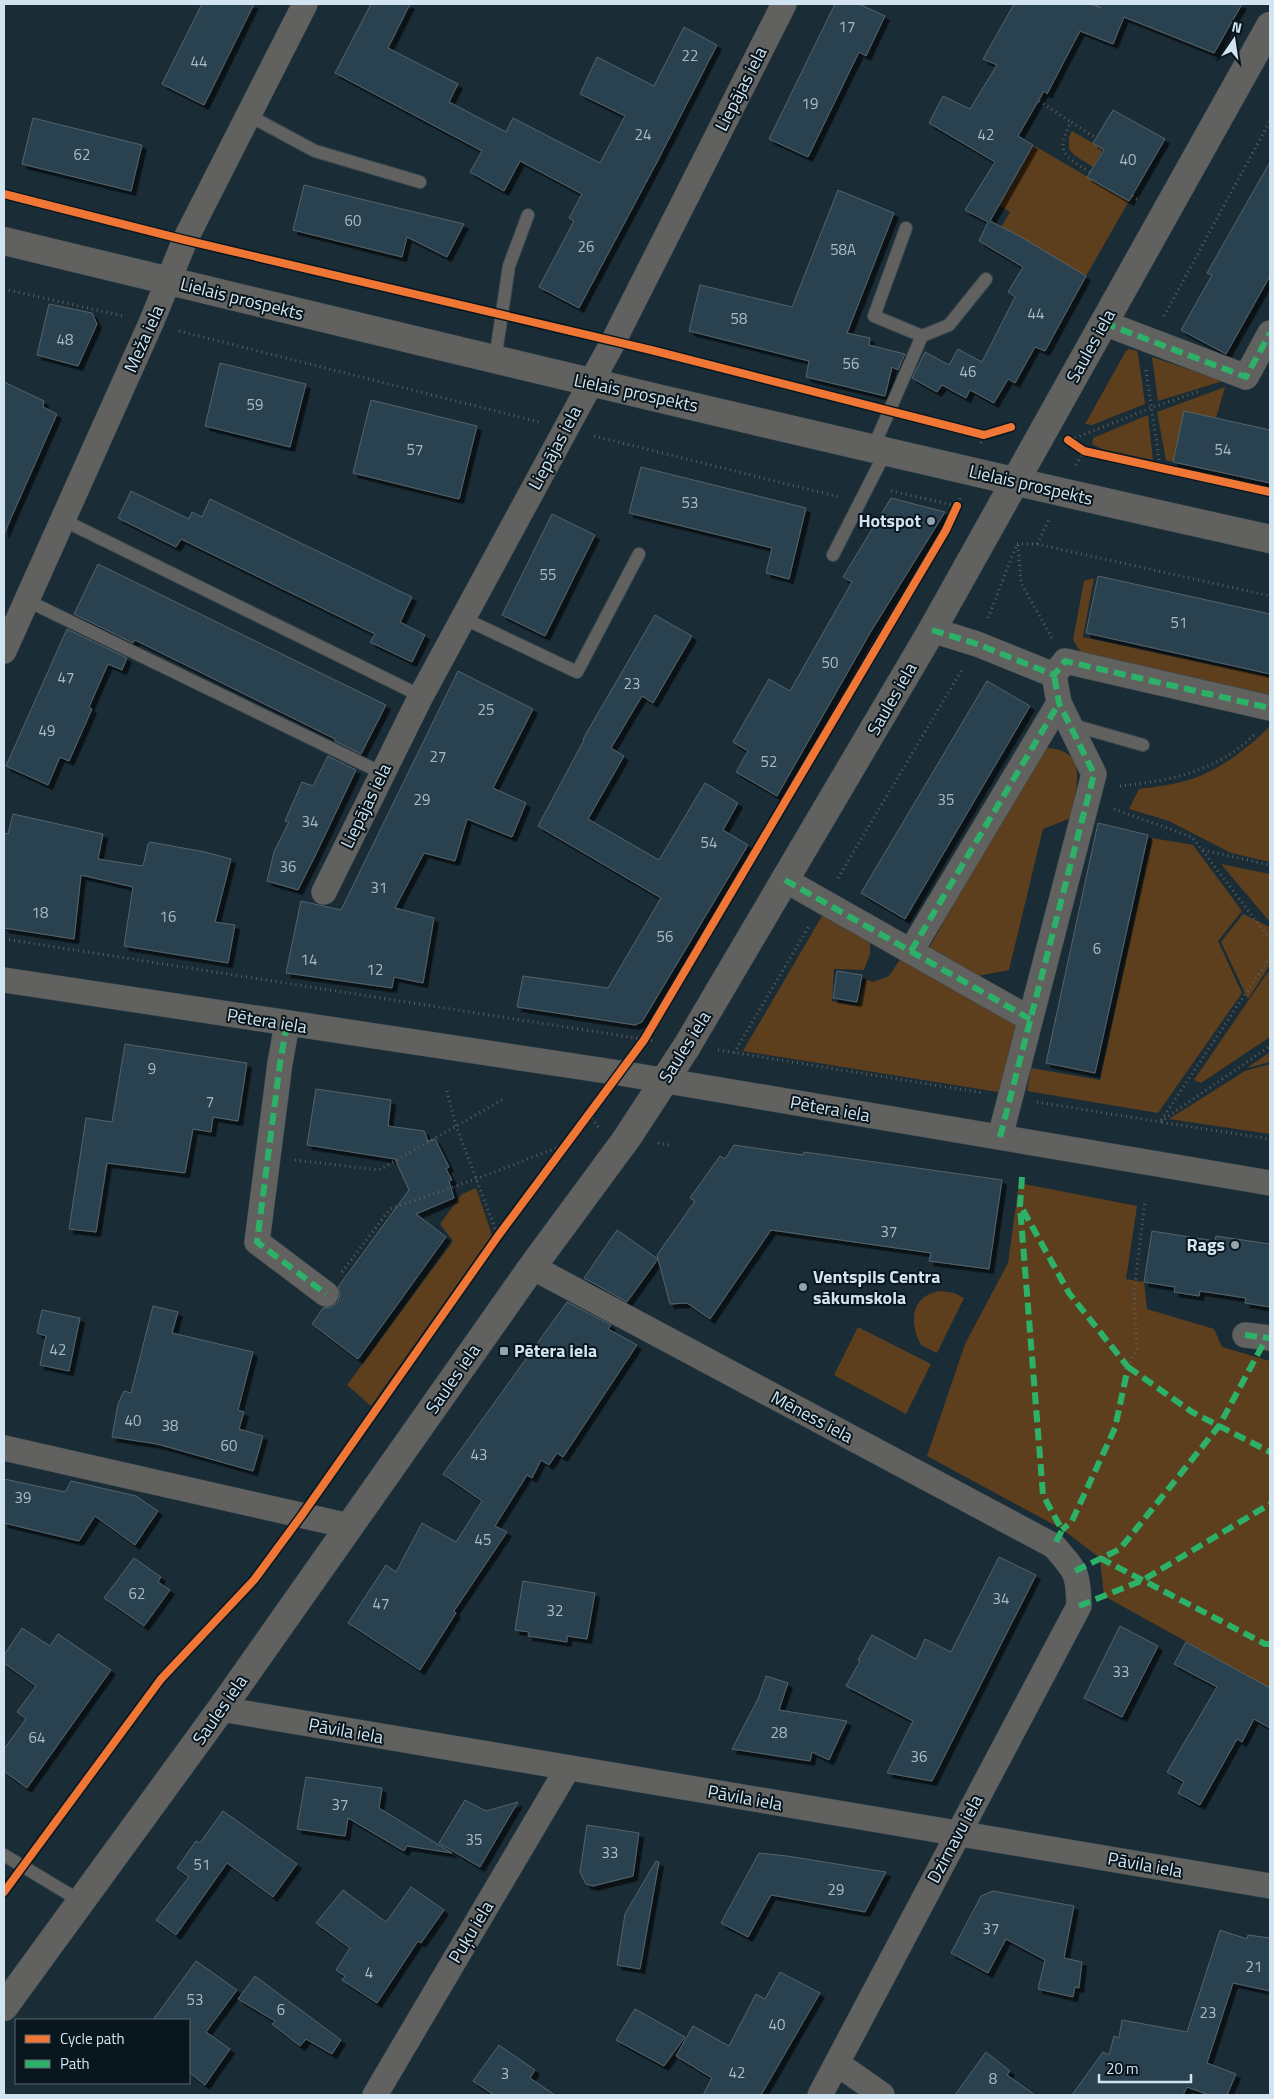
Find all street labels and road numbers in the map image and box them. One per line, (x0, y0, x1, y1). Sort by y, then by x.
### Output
street label: Liepājas iela (708, 42, 773, 136)
street label: Lielais prospekts (178, 270, 307, 327)
street label: Meža iela (117, 301, 170, 377)
street label: Saules iela (1059, 304, 1122, 387)
street label: Lielais prospekts (571, 366, 701, 419)
street label: Liepājas iela (521, 401, 588, 495)
street label: Lielais prospekts (966, 457, 1096, 512)
street label: Saules iela (860, 657, 923, 740)
street label: Liepājas iela (333, 759, 398, 853)
street label: Pētera iela (225, 1001, 309, 1040)
street label: Saules iela (652, 1006, 717, 1088)
street label: Pētera iela (788, 1088, 872, 1129)
street label: Saules iela (419, 1338, 487, 1419)
street label: Mēness iela (766, 1384, 858, 1450)
street label: Saules iela (186, 1669, 254, 1750)
street label: Pāvila iela (307, 1711, 386, 1750)
street label: Pāvila iela (706, 1778, 785, 1817)
street label: Dzirnavu iela (920, 1790, 989, 1888)
street label: Pāvila iela (1106, 1845, 1185, 1884)
street label: Puķu iela (441, 1895, 500, 1968)

